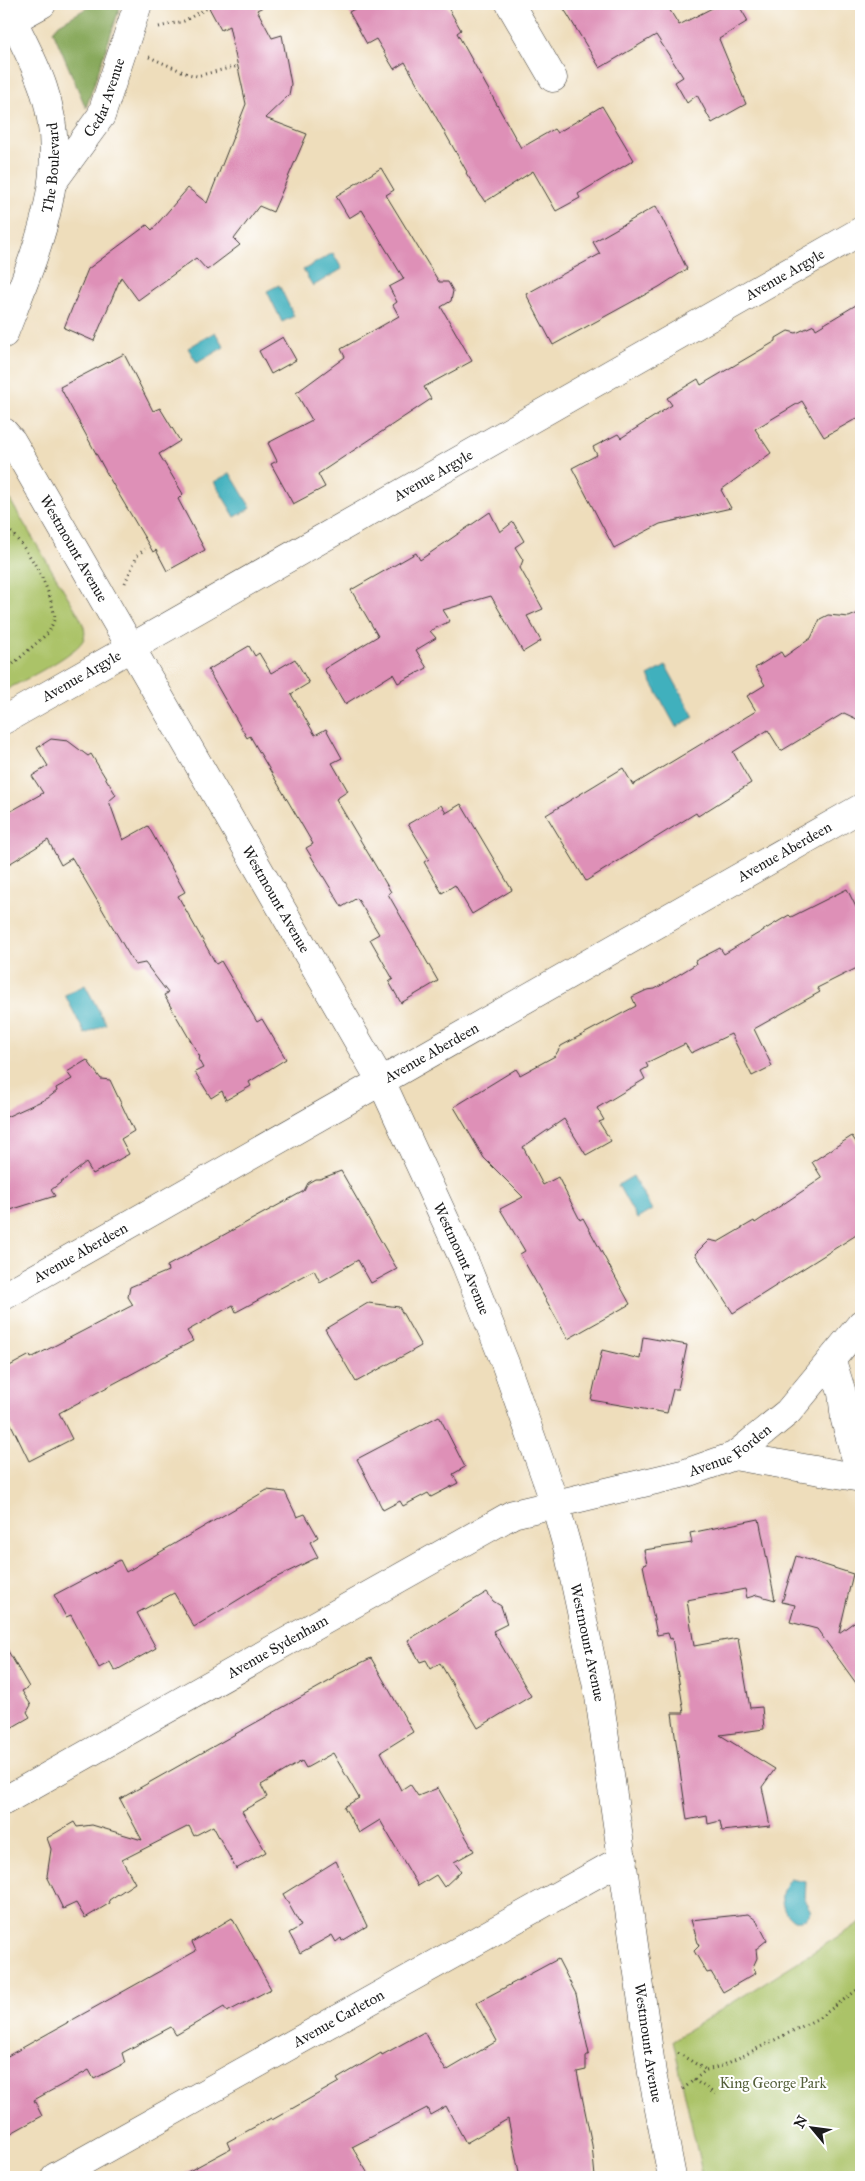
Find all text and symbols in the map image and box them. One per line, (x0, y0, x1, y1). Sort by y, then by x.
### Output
street label: Cedar Avenue (80, 56, 129, 141)
street label: The Boulevard (38, 121, 63, 214)
street label: Avenue Argyle (741, 245, 828, 305)
street label: Avenue Argyle (389, 445, 476, 505)
street label: Westmount Avenue (36, 492, 112, 605)
street label: Avenue Argyle (38, 646, 124, 706)
street label: Avenue Aberdeen (733, 818, 835, 886)
street label: Westmount Avenue (238, 843, 314, 956)
street label: Avenue Aberdeen (380, 1019, 482, 1087)
street label: Westmount Avenue (429, 1200, 494, 1317)
street label: Avenue Aberdeen (29, 1218, 131, 1287)
street label: Avenue Forden (685, 1420, 775, 1481)
street label: Westmount Avenue (566, 1582, 609, 1703)
street label: Avenue Sydenham (223, 1611, 331, 1683)
street label: Westmount Avenue (630, 1982, 666, 2104)
street label: Avenue Carleton (289, 1986, 387, 2051)
park label: King George Park (719, 2074, 827, 2092)
north arrow (788, 2104, 838, 2154)
text: N (791, 2113, 811, 2131)

